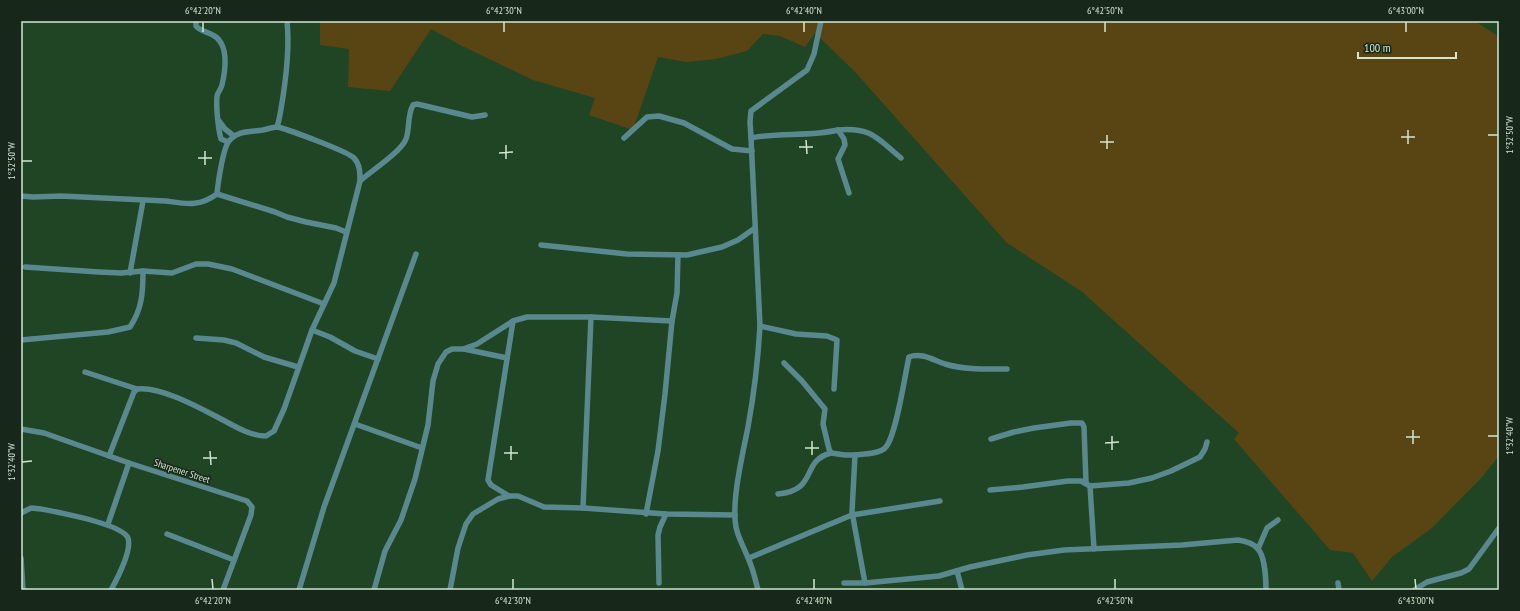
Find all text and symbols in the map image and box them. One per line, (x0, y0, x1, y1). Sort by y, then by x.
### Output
text: 6°42'20"N (185, 4, 221, 17)
text: 6°42'30"N (486, 4, 522, 17)
text: 6°42'40"N (786, 4, 822, 17)
text: 6°42'50"N (1087, 4, 1123, 17)
text: 6°43'00"N (1388, 4, 1424, 17)
scale bar (1358, 34, 1456, 60)
text: 100 m (1364, 40, 1391, 55)
text: 1°32'50"W (1503, 116, 1516, 154)
text: 1°32'50"W (5, 142, 18, 180)
text: 1°32'40"W (1503, 417, 1516, 455)
text: 1°32'40"W (5, 443, 18, 481)
street label: Sharpener Street (152, 456, 212, 486)
text: 6°42'20"N (195, 594, 231, 607)
text: 6°42'30"N (495, 594, 531, 607)
text: 6°42'40"N (796, 594, 832, 607)
text: 6°42'50"N (1097, 594, 1133, 607)
text: 6°43'00"N (1398, 594, 1434, 607)

